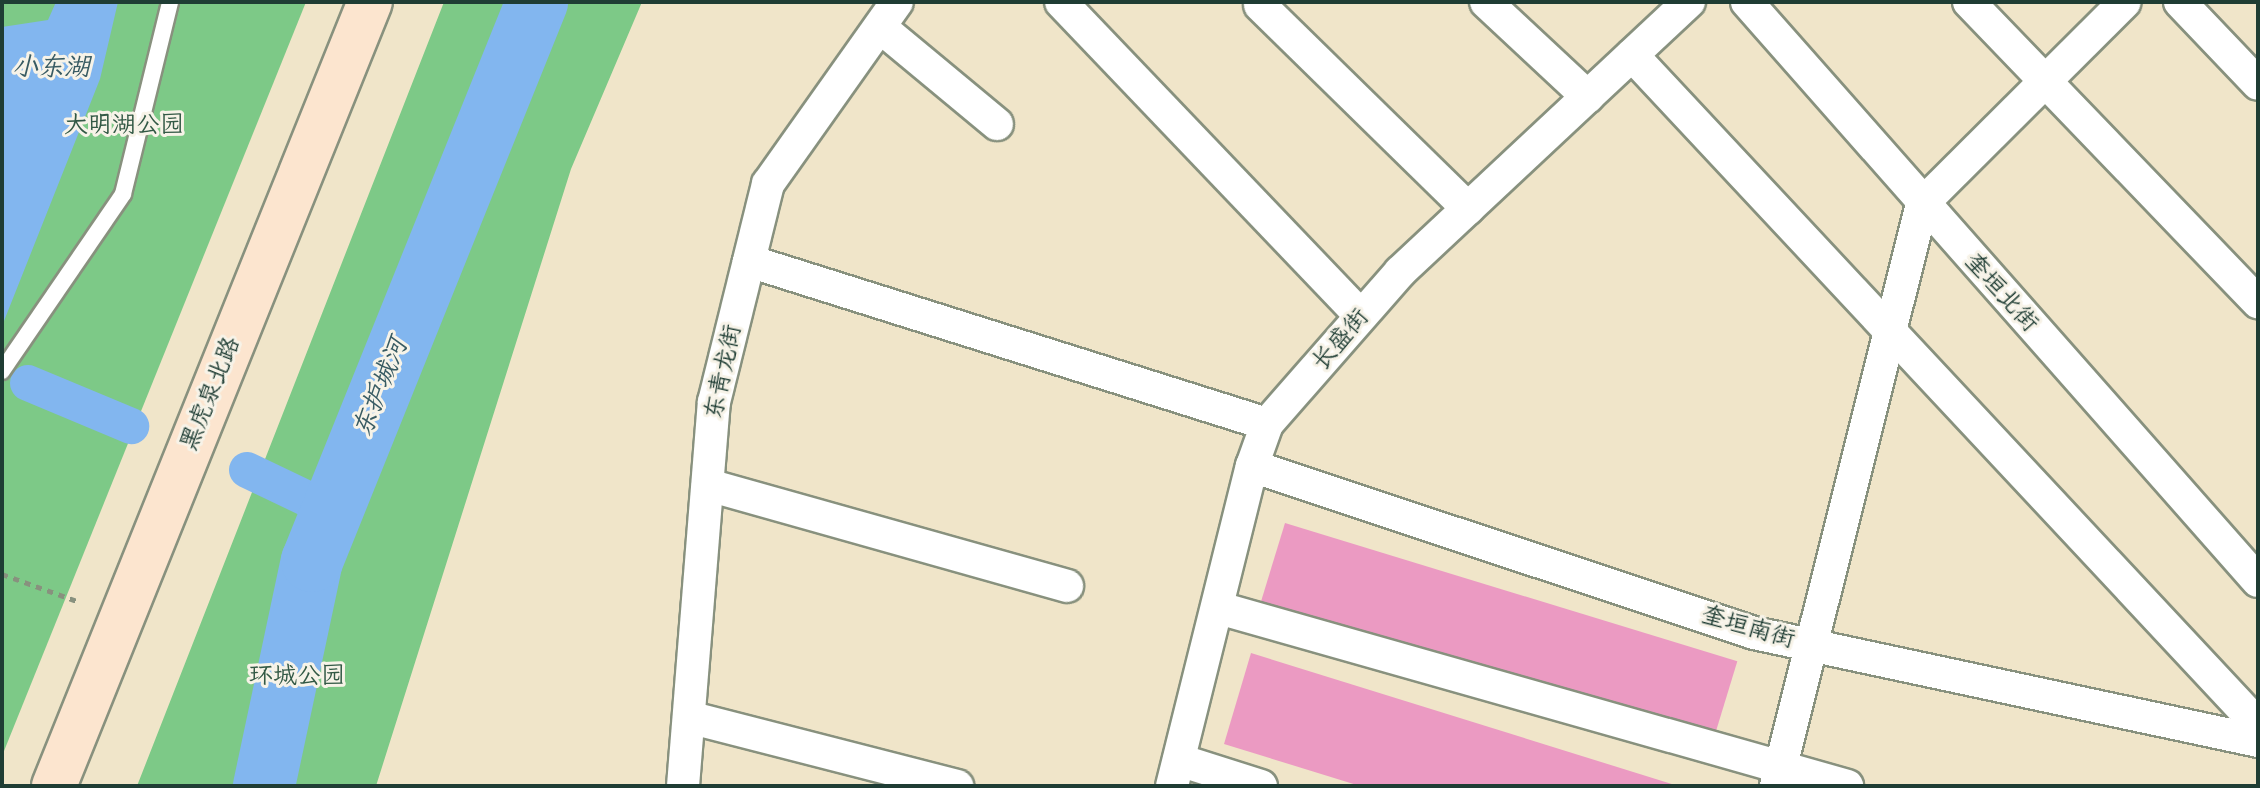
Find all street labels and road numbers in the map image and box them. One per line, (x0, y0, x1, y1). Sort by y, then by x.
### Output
street label: 奎垣北街 (1958, 248, 2044, 338)
street label: 长盛街 (1307, 303, 1375, 377)
street label: 东青龙街 (700, 322, 748, 422)
street label: 黑虎泉北路 (175, 333, 247, 455)
street label: 奎垣南街 (1698, 601, 1798, 655)

